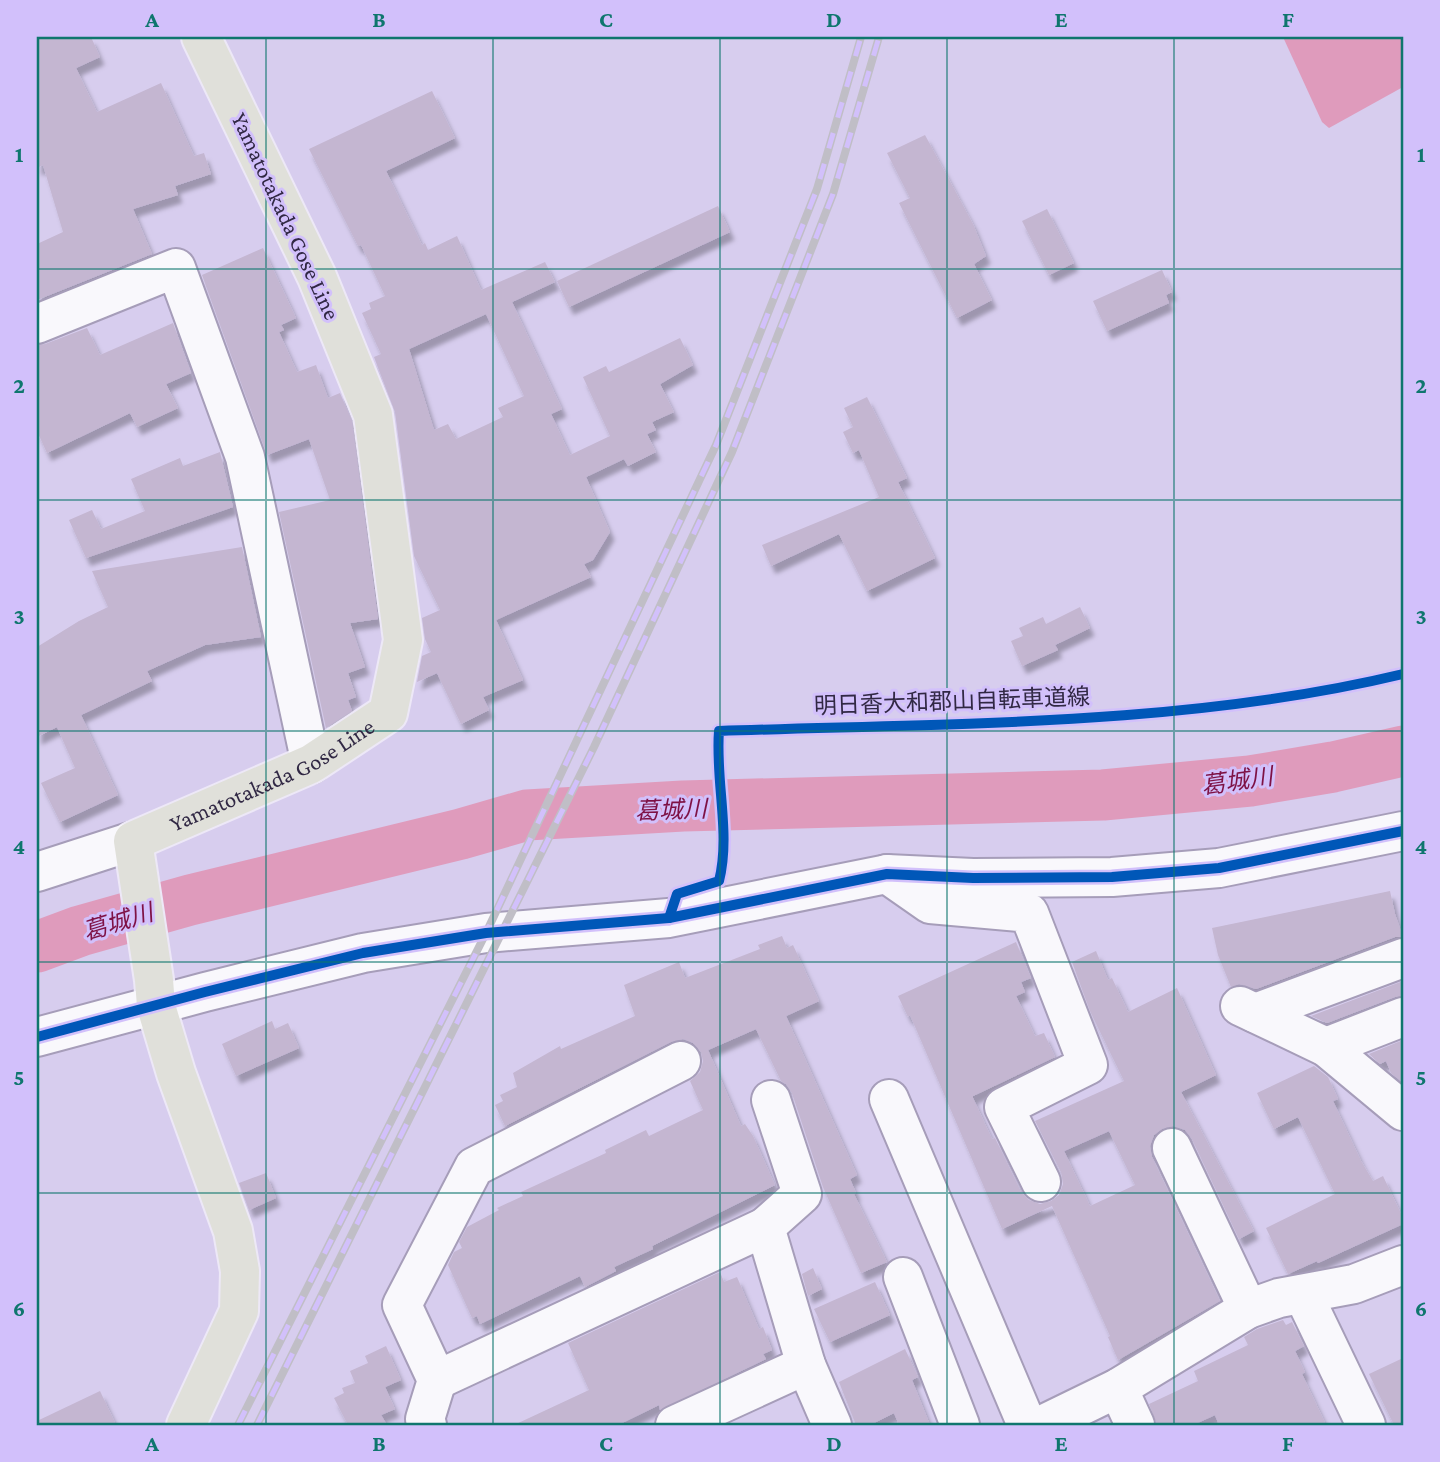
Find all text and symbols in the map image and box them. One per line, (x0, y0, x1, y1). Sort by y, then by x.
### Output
text: A (144, 6, 159, 32)
text: B (372, 6, 386, 32)
text: C (599, 6, 613, 32)
text: D (826, 6, 842, 32)
text: E (1054, 6, 1068, 32)
text: F (1282, 6, 1294, 32)
street label: Yamatotakada Gose Line (227, 108, 345, 324)
text: 1 (15, 141, 24, 167)
text: 1 (1417, 141, 1426, 167)
text: 2 (13, 372, 25, 398)
text: 2 (1415, 372, 1427, 398)
text: 3 (13, 603, 25, 629)
text: 3 (1415, 603, 1427, 629)
street label: 明日香大和郡山自転車道線 (814, 683, 1090, 719)
street label: Yamatotakada Gose Line (166, 713, 379, 837)
water label: 葛城川 (1199, 762, 1277, 799)
water label: 葛城川 (635, 795, 710, 824)
text: 4 (13, 833, 25, 859)
text: 4 (1415, 833, 1427, 859)
water label: 葛城川 (79, 897, 159, 945)
text: 5 (13, 1064, 25, 1090)
text: 5 (1415, 1064, 1427, 1090)
text: 6 (13, 1295, 25, 1321)
text: 6 (1415, 1295, 1427, 1321)
text: A (144, 1430, 159, 1456)
text: B (372, 1430, 386, 1456)
text: C (599, 1430, 613, 1456)
text: D (826, 1430, 842, 1456)
text: E (1054, 1430, 1068, 1456)
text: F (1282, 1430, 1294, 1456)

